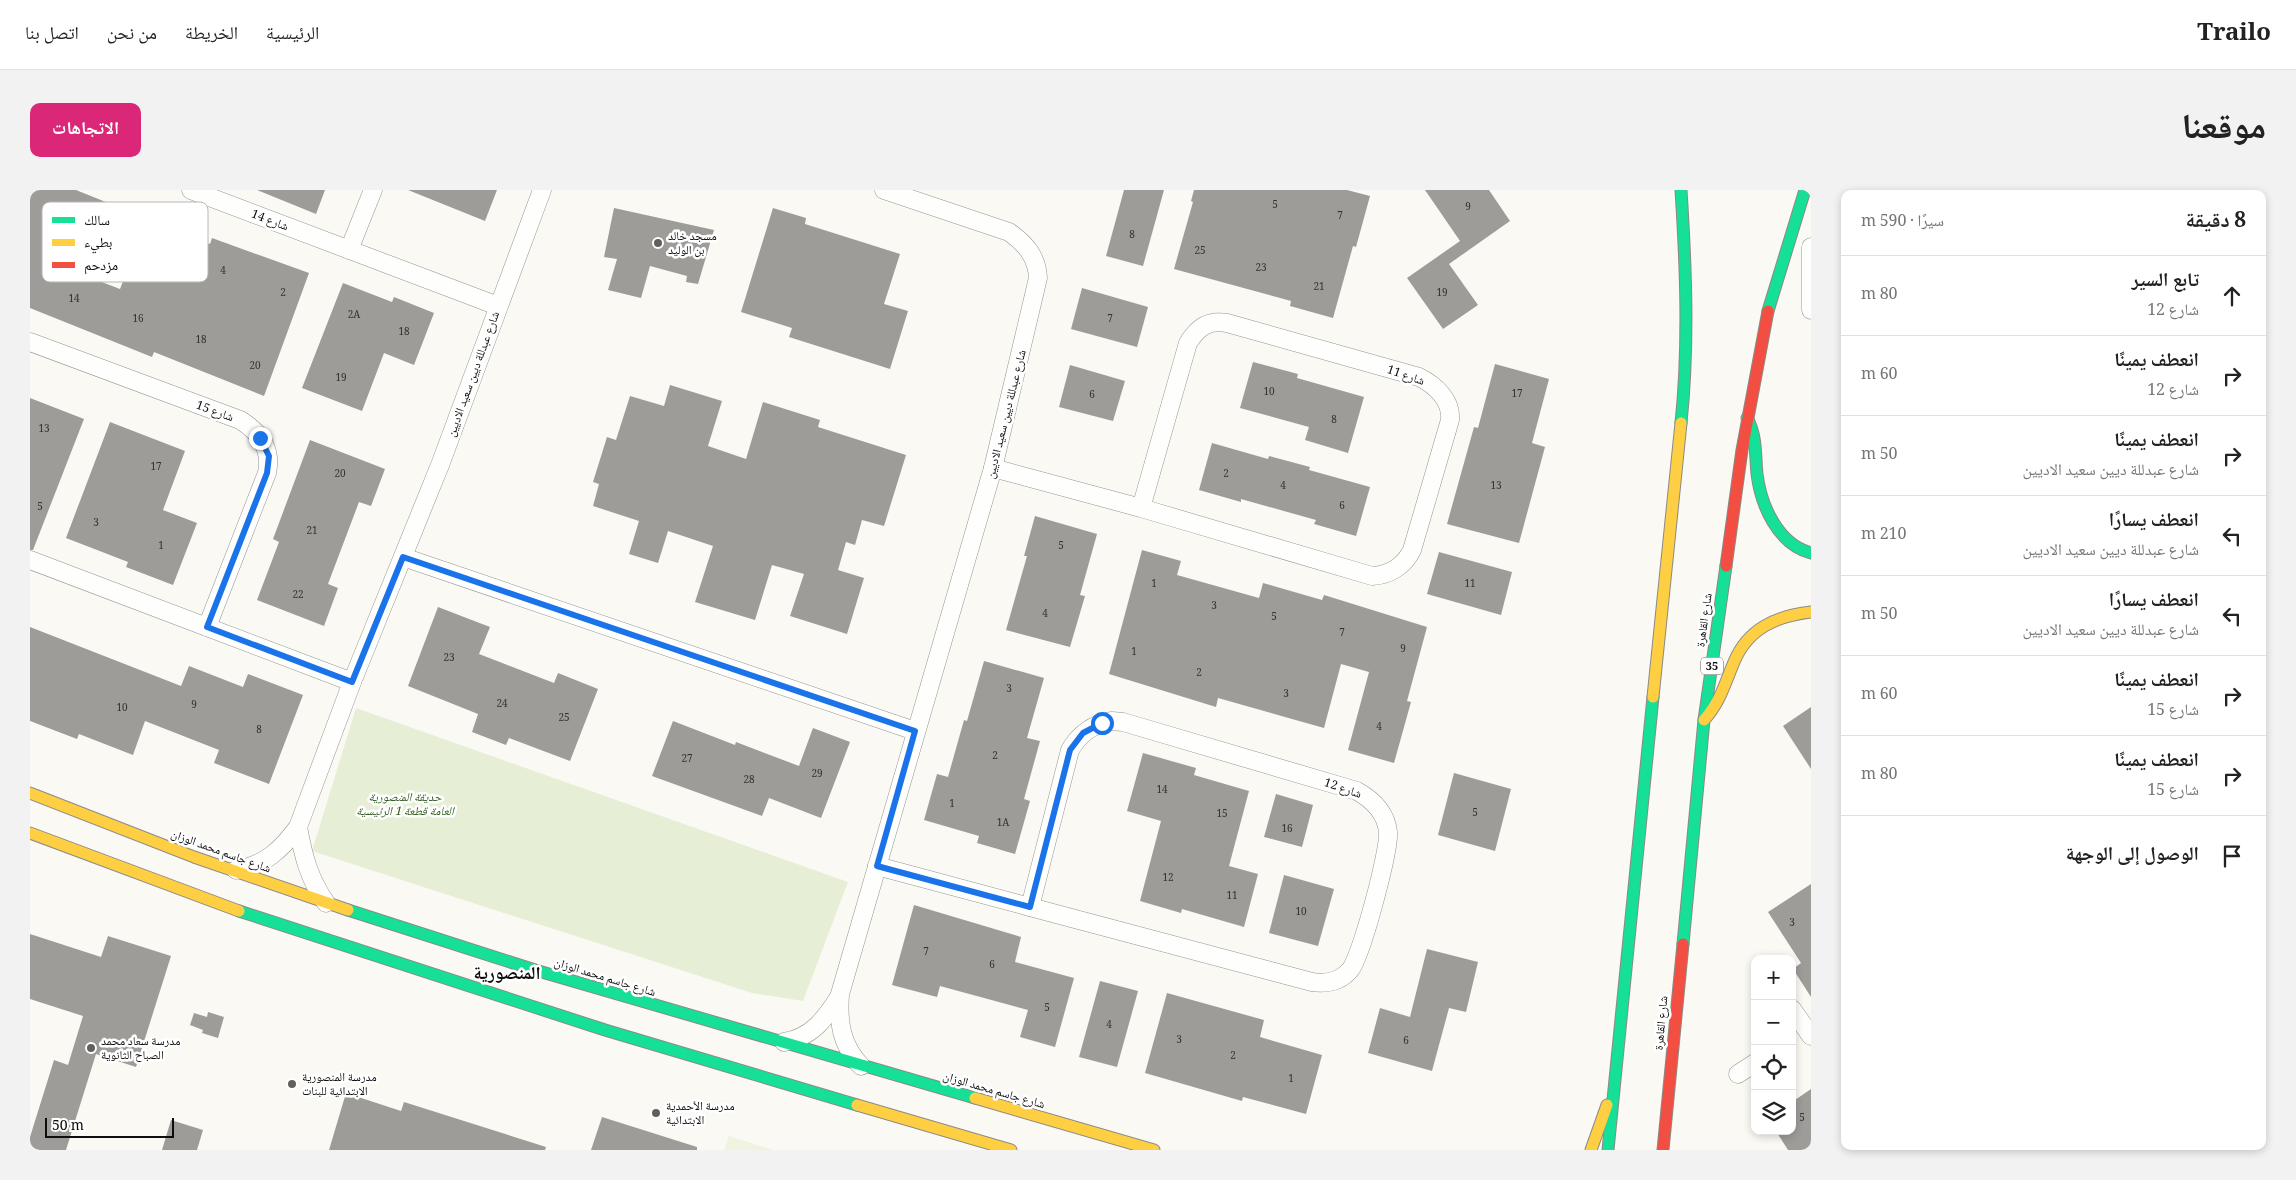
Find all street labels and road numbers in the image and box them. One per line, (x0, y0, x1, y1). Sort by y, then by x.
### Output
street label: شارع 14 (248, 205, 291, 238)
street label: شارع عبدللة ديين سعيد الاديين (442, 309, 507, 440)
street label: شارع عبدللة ديين سعيد الاديين (981, 348, 1034, 481)
street label: شارع 11 (1384, 360, 1427, 393)
street label: شارع 15 (193, 396, 236, 429)
street label: شارع القاهرة (1691, 592, 1720, 649)
road number: 35 (1701, 658, 1723, 674)
street label: شارع 12 (1321, 773, 1364, 806)
street label: شارع جاسم محمد الوزان (167, 825, 274, 880)
street label: شارع جاسم محمد الوزان (551, 953, 658, 1004)
street label: شارع القاهرة (1650, 995, 1675, 1051)
street label: شارع جاسم محمد الوزان (940, 1067, 1047, 1116)

